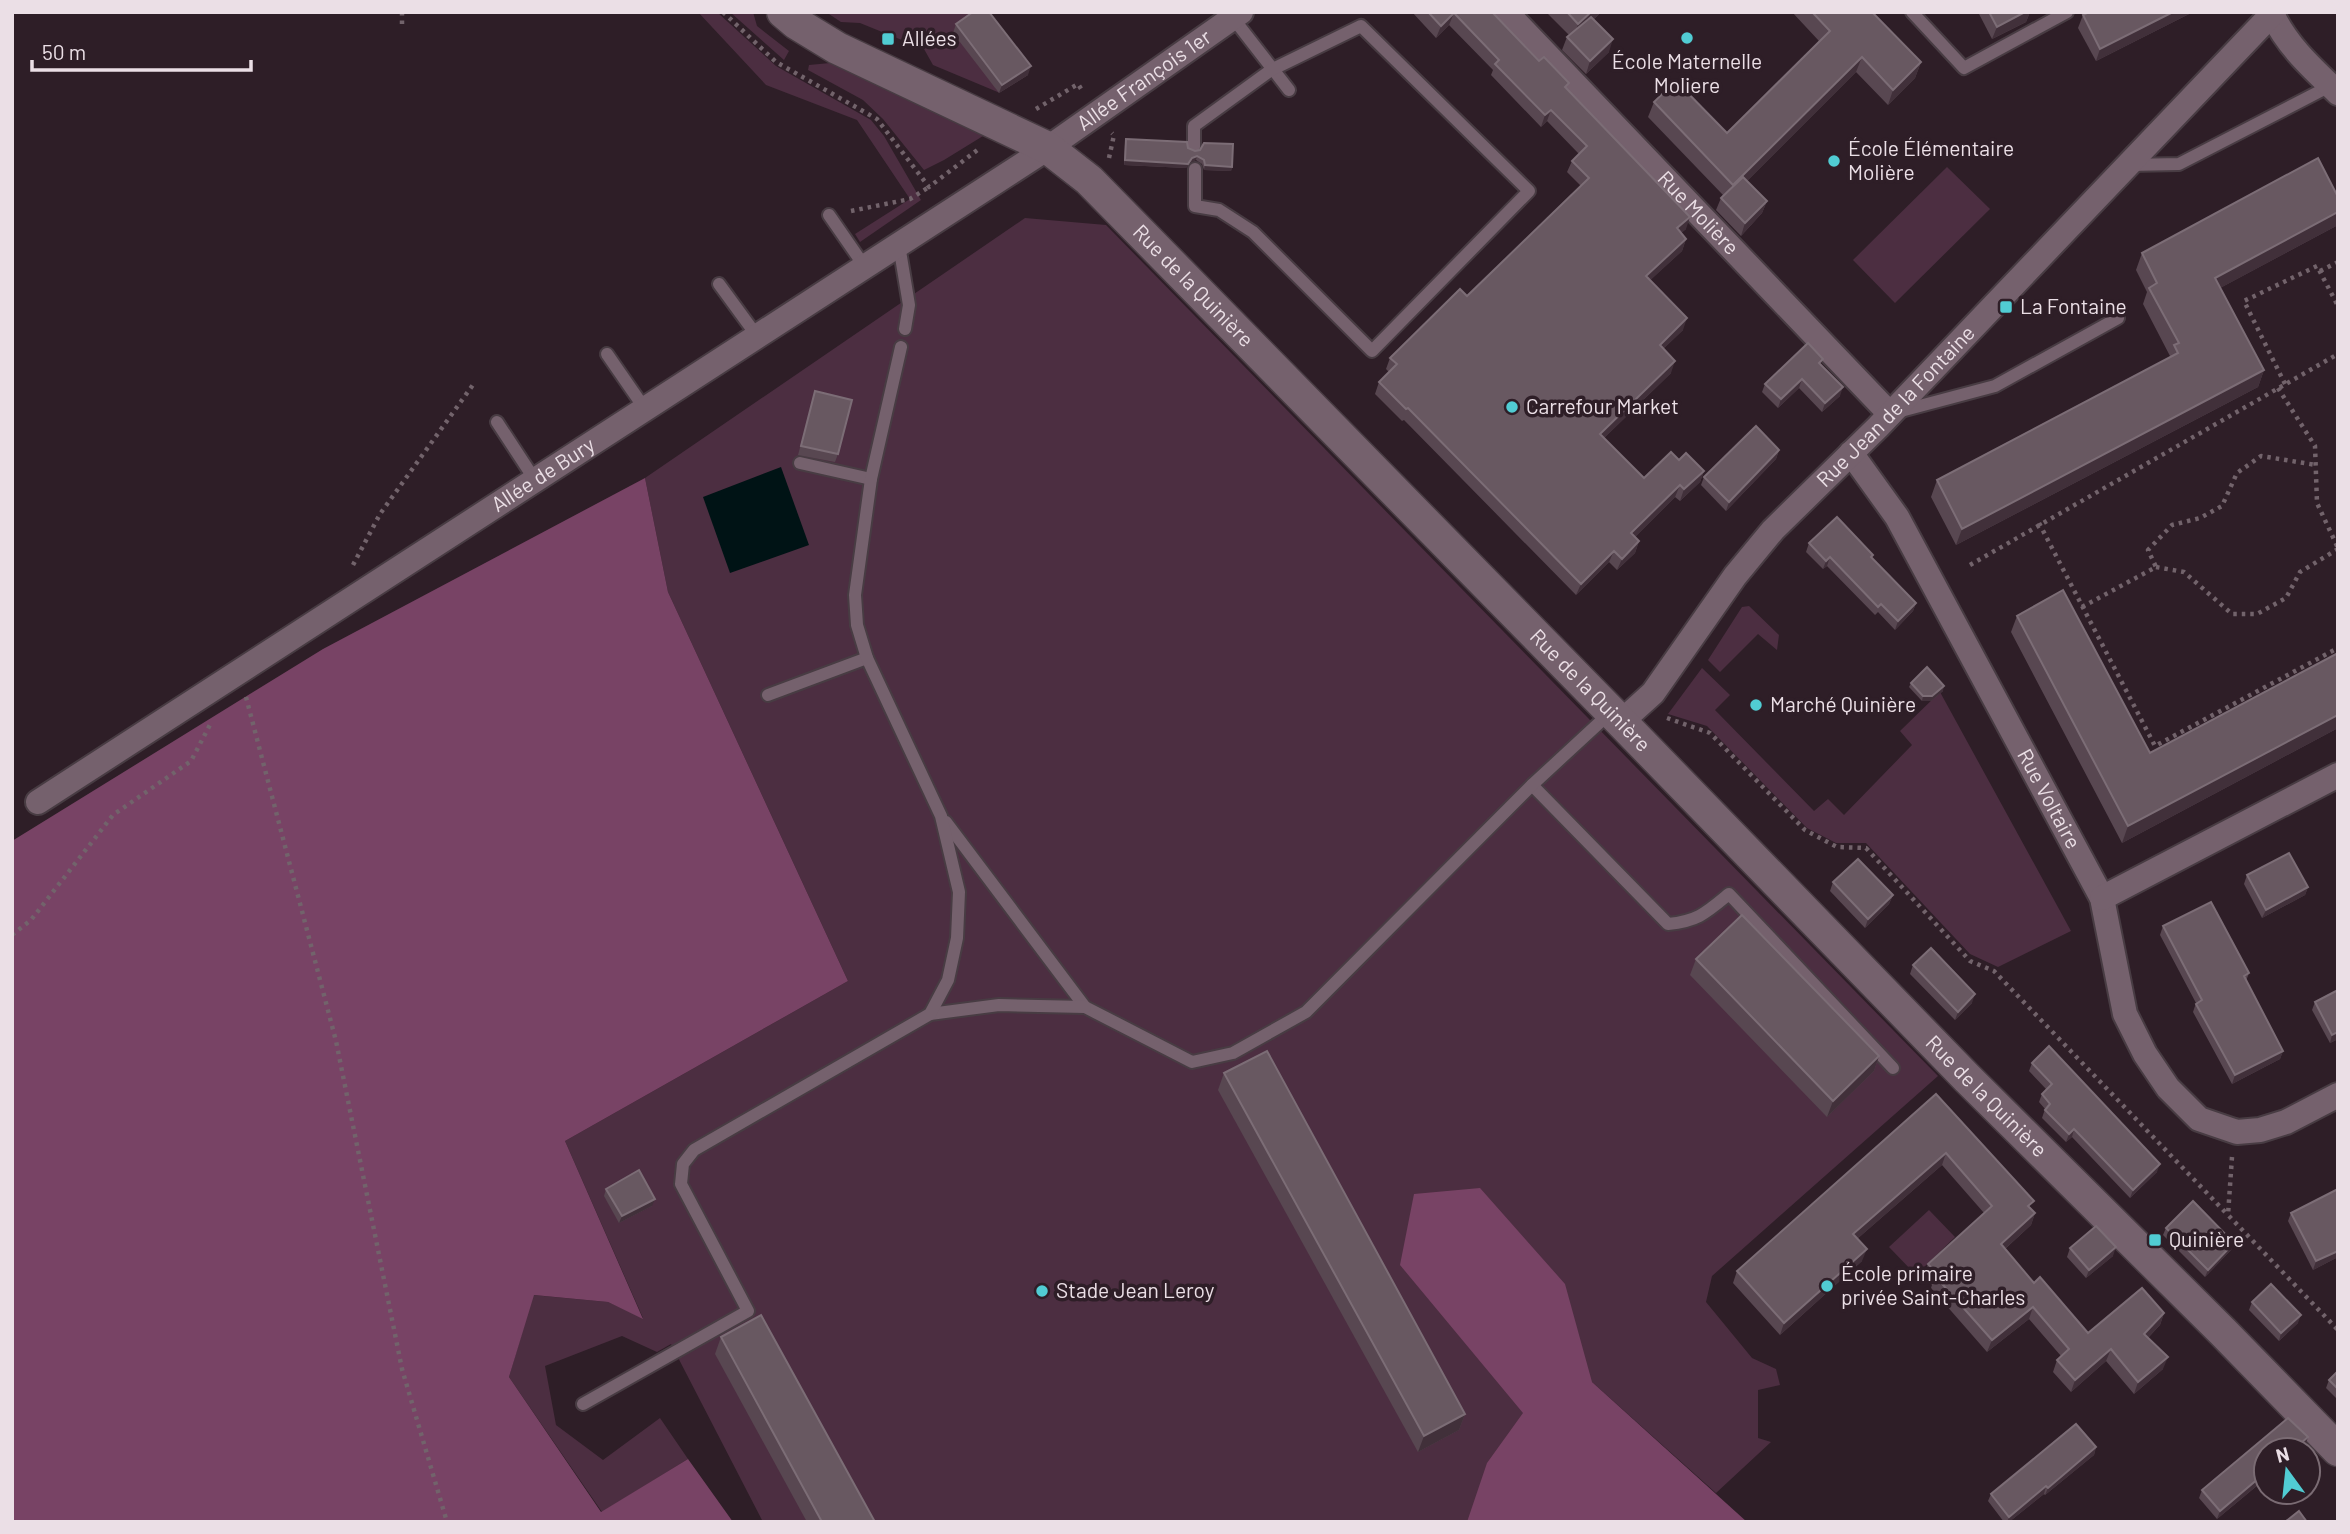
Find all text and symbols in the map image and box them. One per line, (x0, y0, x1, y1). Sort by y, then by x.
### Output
street label: Allée François 1er (1071, 23, 1216, 135)
place label: Allées (902, 25, 957, 50)
scale bar (32, 28, 250, 72)
marker: École Maternelle Moliere (1679, 30, 1695, 46)
marker: Allées (880, 31, 896, 47)
text: 50 m (42, 39, 86, 64)
place label: École Maternelle Moliere (1612, 48, 1762, 97)
place label: École Élémentaire Molière (1848, 135, 2014, 184)
marker: École Élémentaire Molière (1826, 153, 1842, 169)
street label: Rue Molière (1653, 165, 1745, 259)
street label: Rue de la Quinière (1129, 218, 1260, 351)
place label: La Fontaine (2020, 293, 2127, 318)
marker: La Fontaine (1998, 299, 2014, 315)
street label: Rue Jean de la Fontaine (1811, 320, 1979, 491)
place label: Carrefour Market (1526, 393, 1679, 418)
marker: Carrefour Market (1504, 399, 1520, 415)
street label: Allée de Bury (486, 431, 599, 516)
street label: Rue de la Quinière (1526, 623, 1657, 756)
place label: Marché Quinière (1770, 691, 1916, 716)
marker: Marché Quinière (1748, 697, 1764, 713)
street label: Rue Voltaire (2013, 744, 2087, 852)
street label: Rue de la Quinière (1921, 1029, 2053, 1161)
place label: Quinière (2169, 1226, 2244, 1251)
marker: Quinière (2147, 1232, 2163, 1248)
place label: École primaire privée Saint-Charles (1841, 1260, 2025, 1309)
place label: Stade Jean Leroy (1056, 1277, 1215, 1302)
marker: École primaire privée Saint-Charles (1819, 1278, 1835, 1294)
marker: Stade Jean Leroy (1034, 1283, 1050, 1299)
north arrow (2252, 1436, 2322, 1506)
text: N (2273, 1441, 2292, 1467)

